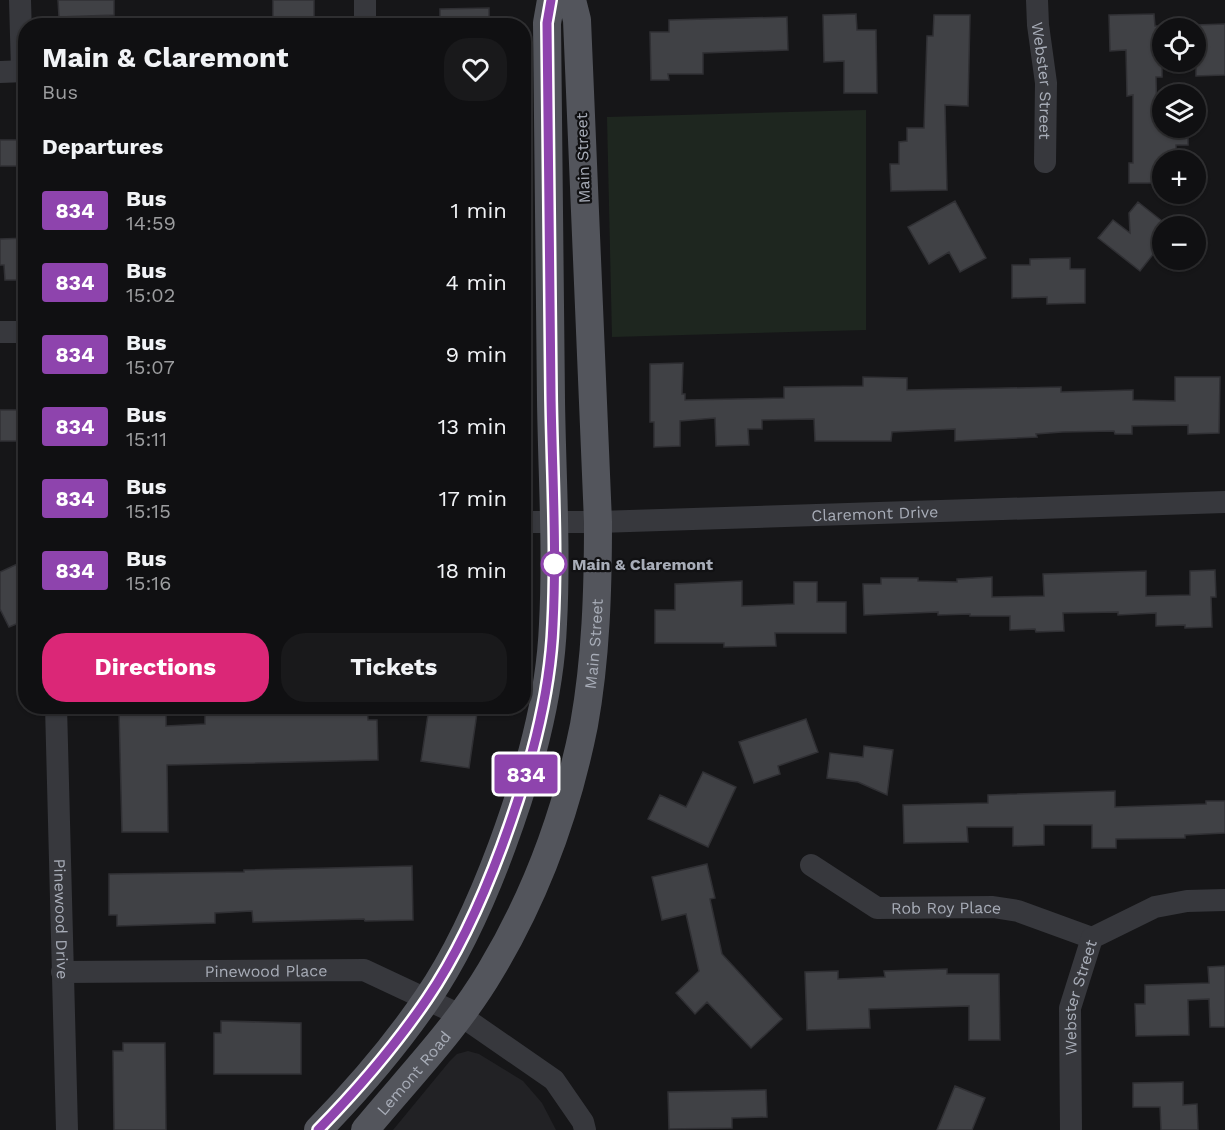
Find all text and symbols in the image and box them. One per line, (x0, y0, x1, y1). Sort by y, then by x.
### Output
map controls (1152, 18, 1206, 270)
button: locate (1152, 18, 1206, 72)
street label: Webster Street (1028, 21, 1056, 140)
button: heart (444, 38, 507, 101)
text: Main & Claremont (42, 41, 289, 74)
text: Bus (42, 80, 78, 104)
button: layers (1152, 84, 1206, 138)
street label: Main Street (572, 112, 594, 204)
text: Departures (42, 134, 163, 159)
button: + (1152, 150, 1206, 204)
text: Bus (126, 186, 166, 211)
text: 834 (55, 198, 95, 223)
text: 1 min (450, 198, 507, 223)
text: 14:59 (126, 211, 176, 235)
button: − (1152, 216, 1206, 270)
text: Bus (126, 258, 166, 283)
text: 834 (55, 270, 95, 295)
text: 4 min (446, 270, 507, 295)
text: 15:02 (126, 283, 175, 307)
text: Bus (126, 330, 166, 355)
text: 834 (55, 342, 95, 367)
text: 9 min (445, 342, 507, 367)
text: 15:07 (126, 355, 175, 379)
text: Bus (126, 402, 166, 427)
text: 834 (55, 414, 95, 439)
text: 13 min (438, 414, 507, 439)
text: 15:11 (126, 427, 167, 451)
text: Bus (126, 474, 166, 499)
text: 834 (55, 486, 95, 511)
text: 17 min (439, 486, 507, 511)
text: 15:15 (126, 499, 171, 523)
street label: Claremont Drive (811, 502, 939, 525)
text: Bus (126, 546, 166, 571)
marker: Main & Claremont (541, 551, 567, 577)
place label: Main & Claremont (572, 555, 713, 574)
text: 834 (55, 558, 95, 583)
text: 18 min (437, 558, 507, 583)
text: 15:16 (126, 571, 171, 595)
street label: Main Street (580, 598, 606, 690)
button: Directions (42, 633, 269, 702)
button: Tickets (281, 633, 507, 702)
line badge: 834 (492, 754, 560, 794)
text: 834 (506, 762, 546, 787)
street label: Pinewood Drive (50, 858, 73, 979)
street label: Rob Roy Place (891, 898, 1003, 918)
street label: Webster Street (1060, 937, 1100, 1055)
street label: Pinewood Place (205, 961, 327, 981)
street label: Lemont Road (372, 1027, 455, 1119)

